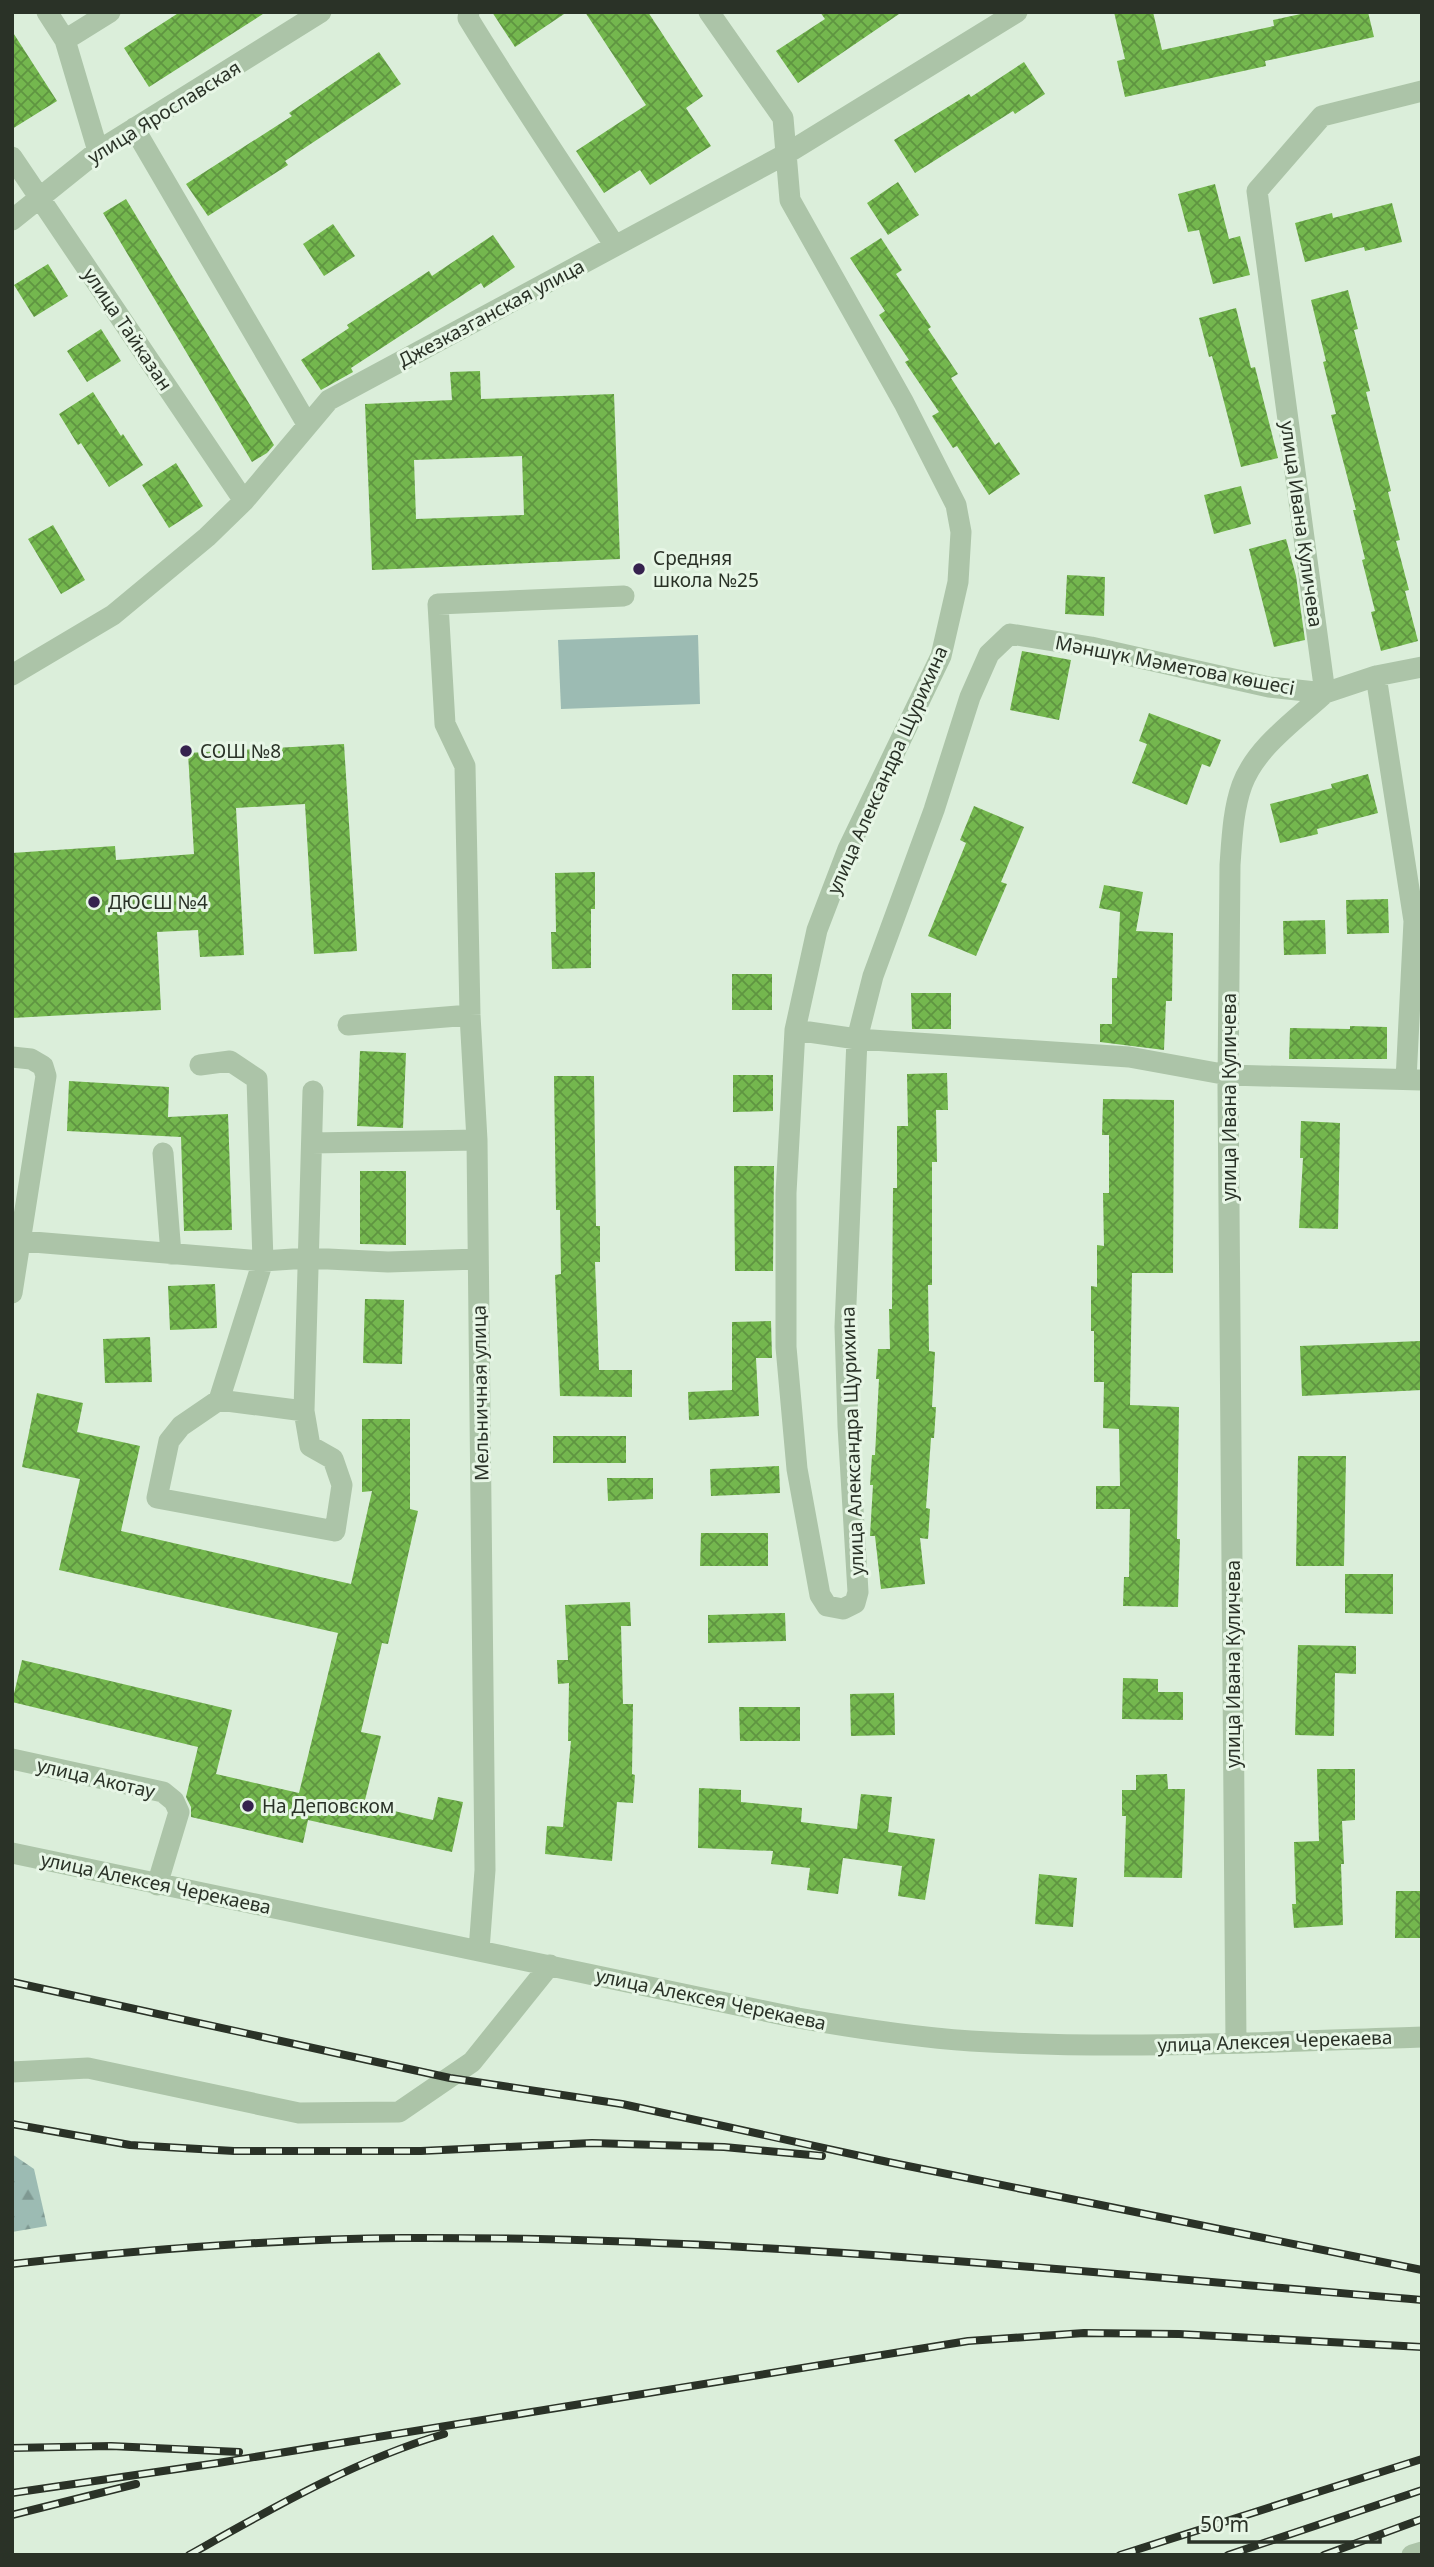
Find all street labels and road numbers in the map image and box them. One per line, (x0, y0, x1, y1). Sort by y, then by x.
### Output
street label: улица Ярославская (82, 54, 246, 170)
street label: Джезказганская улица (393, 253, 589, 373)
street label: улица Тайказан (77, 263, 179, 395)
street label: улица Ивана Куличева (1275, 419, 1329, 629)
street label: Мәншүк Мәметова көшесі (1053, 629, 1297, 701)
street label: улица Александра Щурихина (820, 642, 954, 898)
street label: улица Ивана Куличева (1216, 993, 1242, 1201)
street label: Мельничная улица (465, 1305, 495, 1481)
street label: улица Александра Щурихина (834, 1306, 870, 1576)
street label: улица Ивана Куличева (1220, 1560, 1246, 1768)
street label: улица Акотау (34, 1752, 158, 1804)
street label: улица Алексея Черекаева (38, 1846, 274, 1920)
street label: улица Алексея Черекаева (593, 1962, 829, 2036)
street label: улица Алексея Черекаева (1157, 2024, 1393, 2058)

